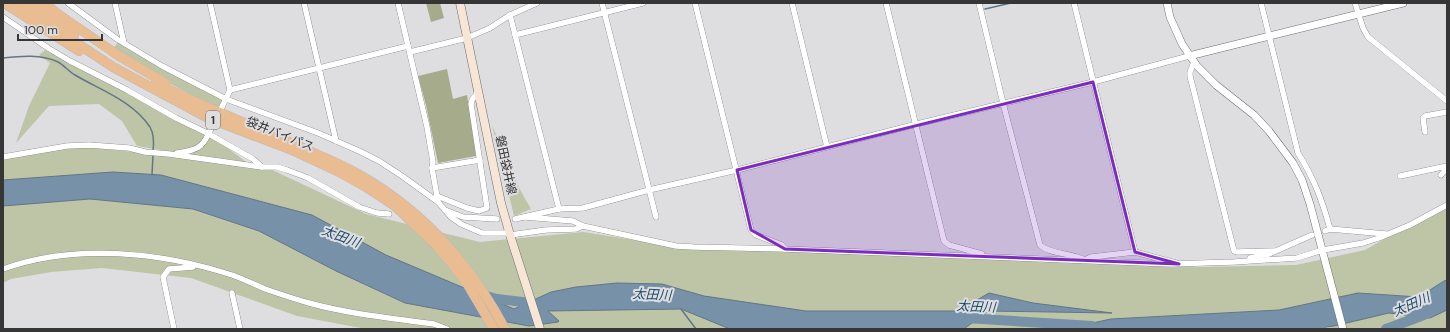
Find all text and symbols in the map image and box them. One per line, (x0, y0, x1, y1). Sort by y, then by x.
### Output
scale bar (18, 16, 102, 42)
text: 100 m (24, 22, 58, 38)
road number: 1 (206, 111, 220, 129)
street label: 袋井バイパス (243, 113, 316, 155)
street label: 磐田袋井線 (492, 134, 520, 196)
water label: 太田川 (320, 222, 364, 252)
water label: 太田川 (632, 285, 674, 304)
water label: 太田川 (1390, 288, 1434, 320)
water label: 太田川 (956, 297, 998, 316)

